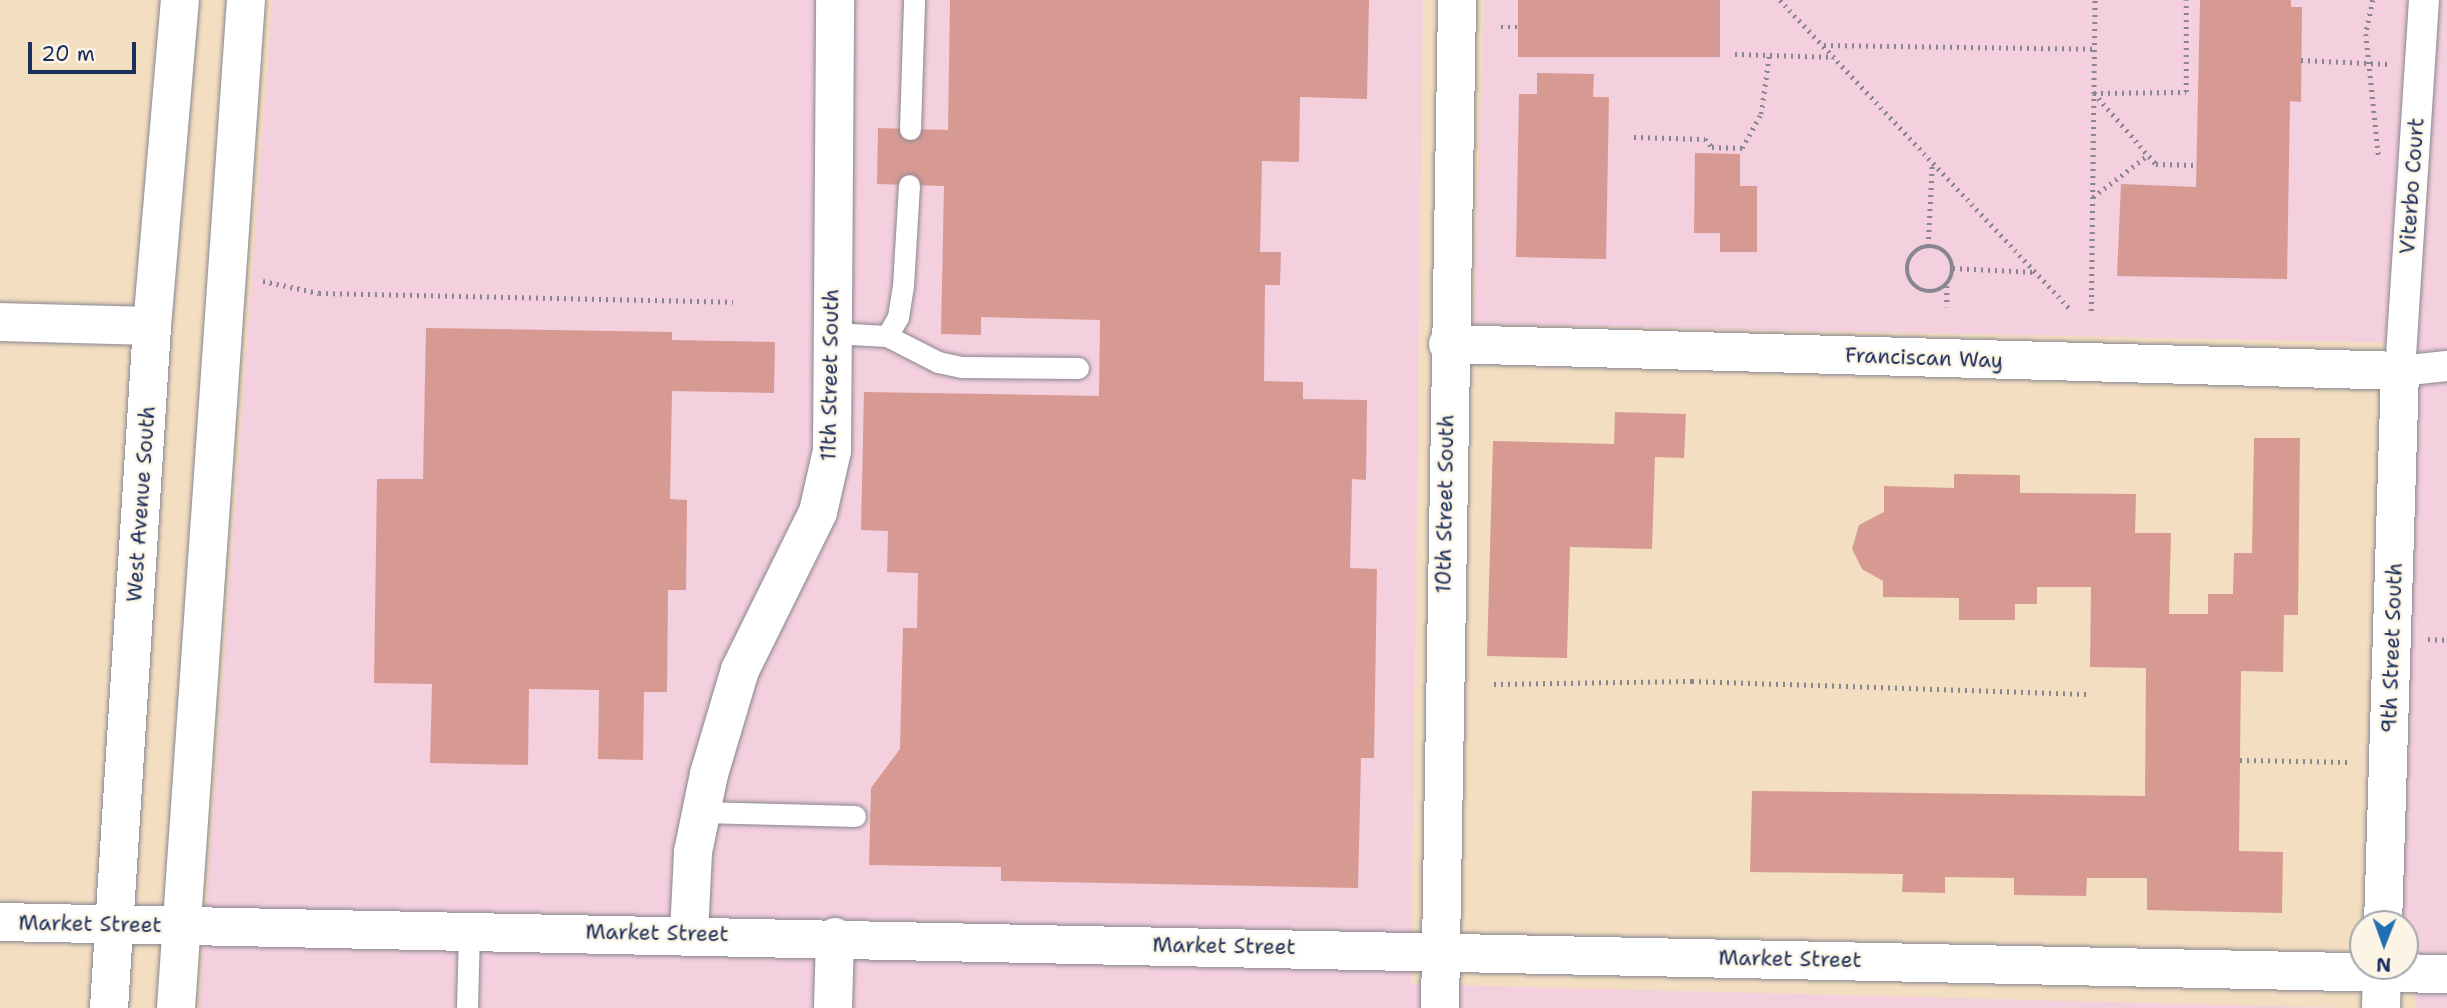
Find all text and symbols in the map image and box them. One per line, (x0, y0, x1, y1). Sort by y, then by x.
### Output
scale bar (32, 28, 140, 72)
text: 20 m (41, 40, 95, 68)
street label: Viterbo Court (2395, 117, 2429, 255)
street label: 11th Street South (816, 289, 844, 461)
street label: Franciscan Way (1845, 343, 2003, 373)
street label: West Avenue South (122, 405, 160, 603)
street label: 10th Street South (1431, 414, 1459, 594)
street label: 9th Street South (2376, 562, 2408, 734)
street label: Market Street (18, 910, 162, 938)
north arrow (2349, 910, 2419, 980)
street label: Market Street (585, 919, 729, 947)
street label: Market Street (1152, 932, 1296, 960)
street label: Market Street (1718, 945, 1862, 973)
text: N (2376, 952, 2391, 977)

